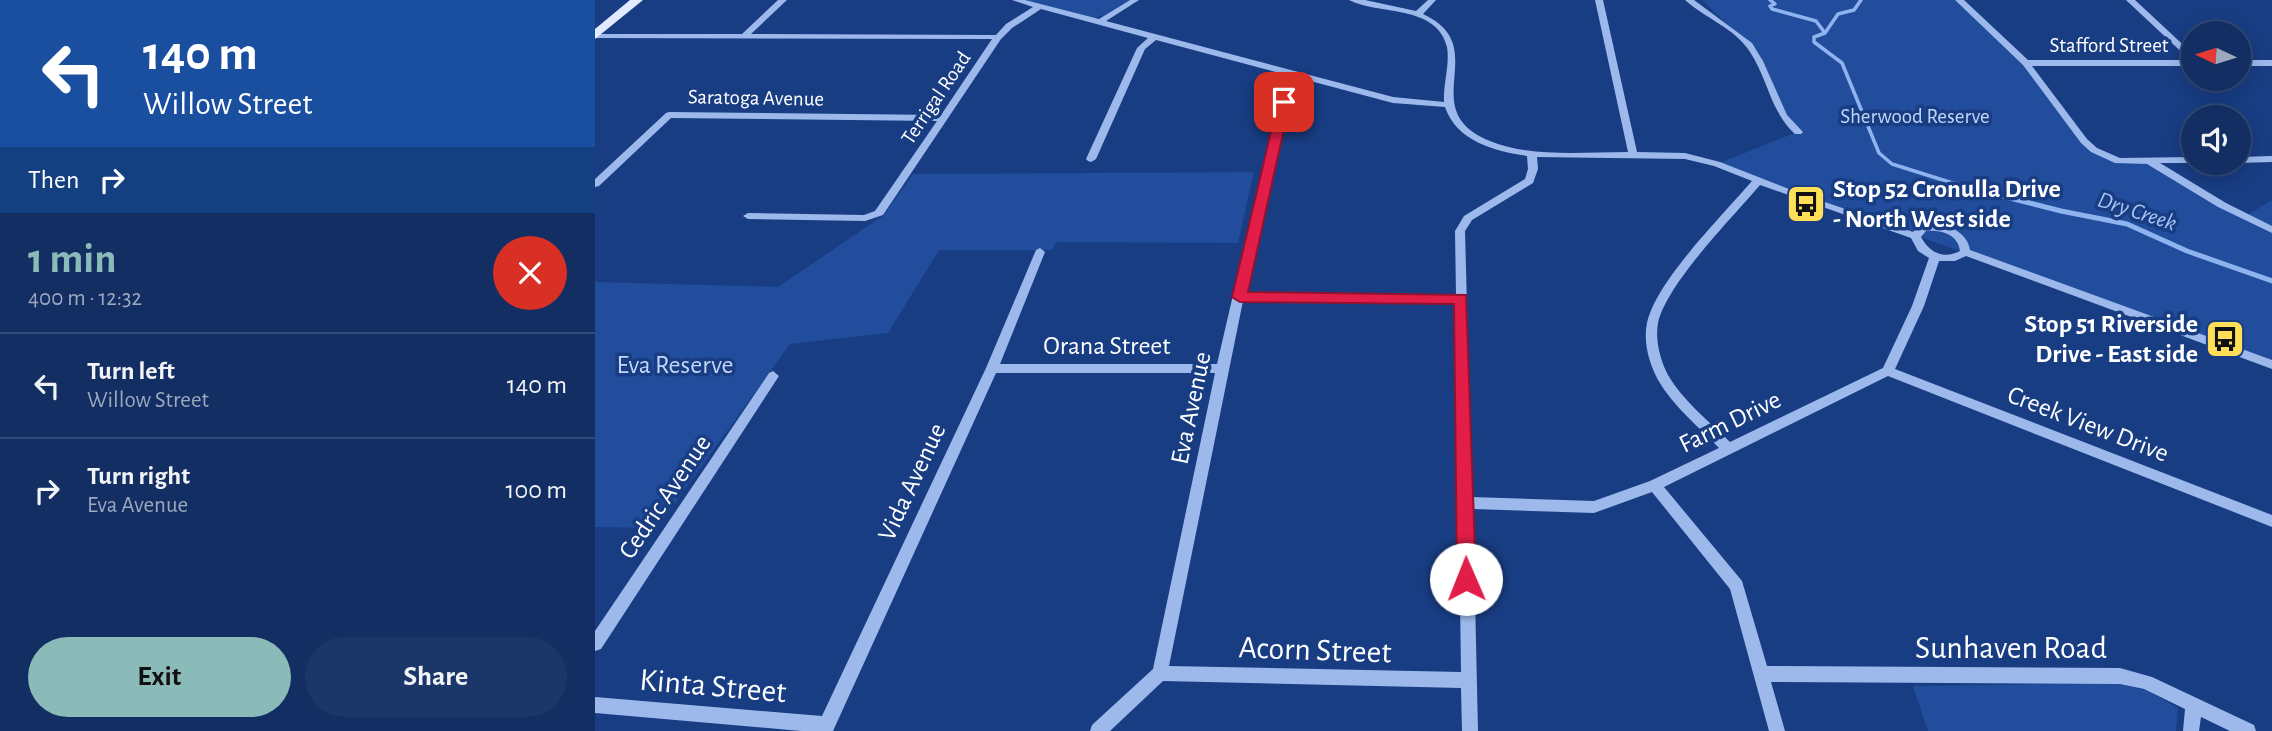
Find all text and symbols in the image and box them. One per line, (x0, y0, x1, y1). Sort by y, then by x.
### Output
north arrow (2181, 21, 2251, 91)
map controls (2181, 21, 2251, 175)
icon: left (28, 28, 119, 119)
text: 140 m (143, 30, 258, 79)
street label: Stafford Street (2049, 35, 2169, 56)
street label: Terrigal Road (897, 48, 975, 148)
pin (1254, 72, 1314, 132)
icon: arrive (1265, 83, 1303, 121)
street label: Saratoga Avenue (688, 86, 824, 110)
text: Willow Street (143, 88, 313, 120)
button: sound (2181, 105, 2251, 175)
park label: Sherwood Reserve (1840, 106, 1990, 127)
icon: right (93, 161, 131, 199)
text: Then (28, 167, 79, 193)
place label: Stop 52 Cronulla Drive - North West side (1833, 176, 2061, 232)
bus stop icon: Stop 52 Cronulla Drive - North West side (1785, 183, 1827, 225)
water label: Dry Creek (2095, 188, 2180, 236)
button: close (493, 236, 567, 310)
text: 1 min (28, 238, 117, 280)
text: 400 m · 12:32 (28, 287, 142, 310)
place label: Stop 51 Riverside Drive - East side (2024, 311, 2198, 367)
bus stop icon: Stop 51 Riverside Drive - East side (2204, 318, 2246, 360)
street label: Orana Street (1043, 333, 1171, 359)
street label: Eva Avenue (1166, 349, 1216, 467)
park label: Eva Reserve (616, 352, 734, 378)
text: Turn left (87, 358, 175, 384)
icon: left (28, 367, 66, 405)
text: 140 m (507, 372, 567, 398)
street label: Creek View Drive (2004, 381, 2172, 467)
street label: Farm Drive (1675, 386, 1785, 458)
text: Willow Street (87, 389, 209, 412)
street label: Vida Avenue (873, 419, 951, 545)
street label: Cedric Avenue (614, 430, 716, 564)
text: Turn right (87, 463, 190, 489)
icon: right (28, 472, 66, 510)
text: 100 m (506, 477, 567, 503)
text: Eva Avenue (87, 494, 188, 517)
position arrow (1429, 542, 1503, 616)
street label: Acorn Street (1238, 631, 1392, 669)
street label: Sunhaven Road (1915, 632, 2107, 664)
button: Exit (28, 637, 291, 717)
button: Share (305, 637, 567, 717)
street label: Kinta Street (638, 664, 788, 708)

